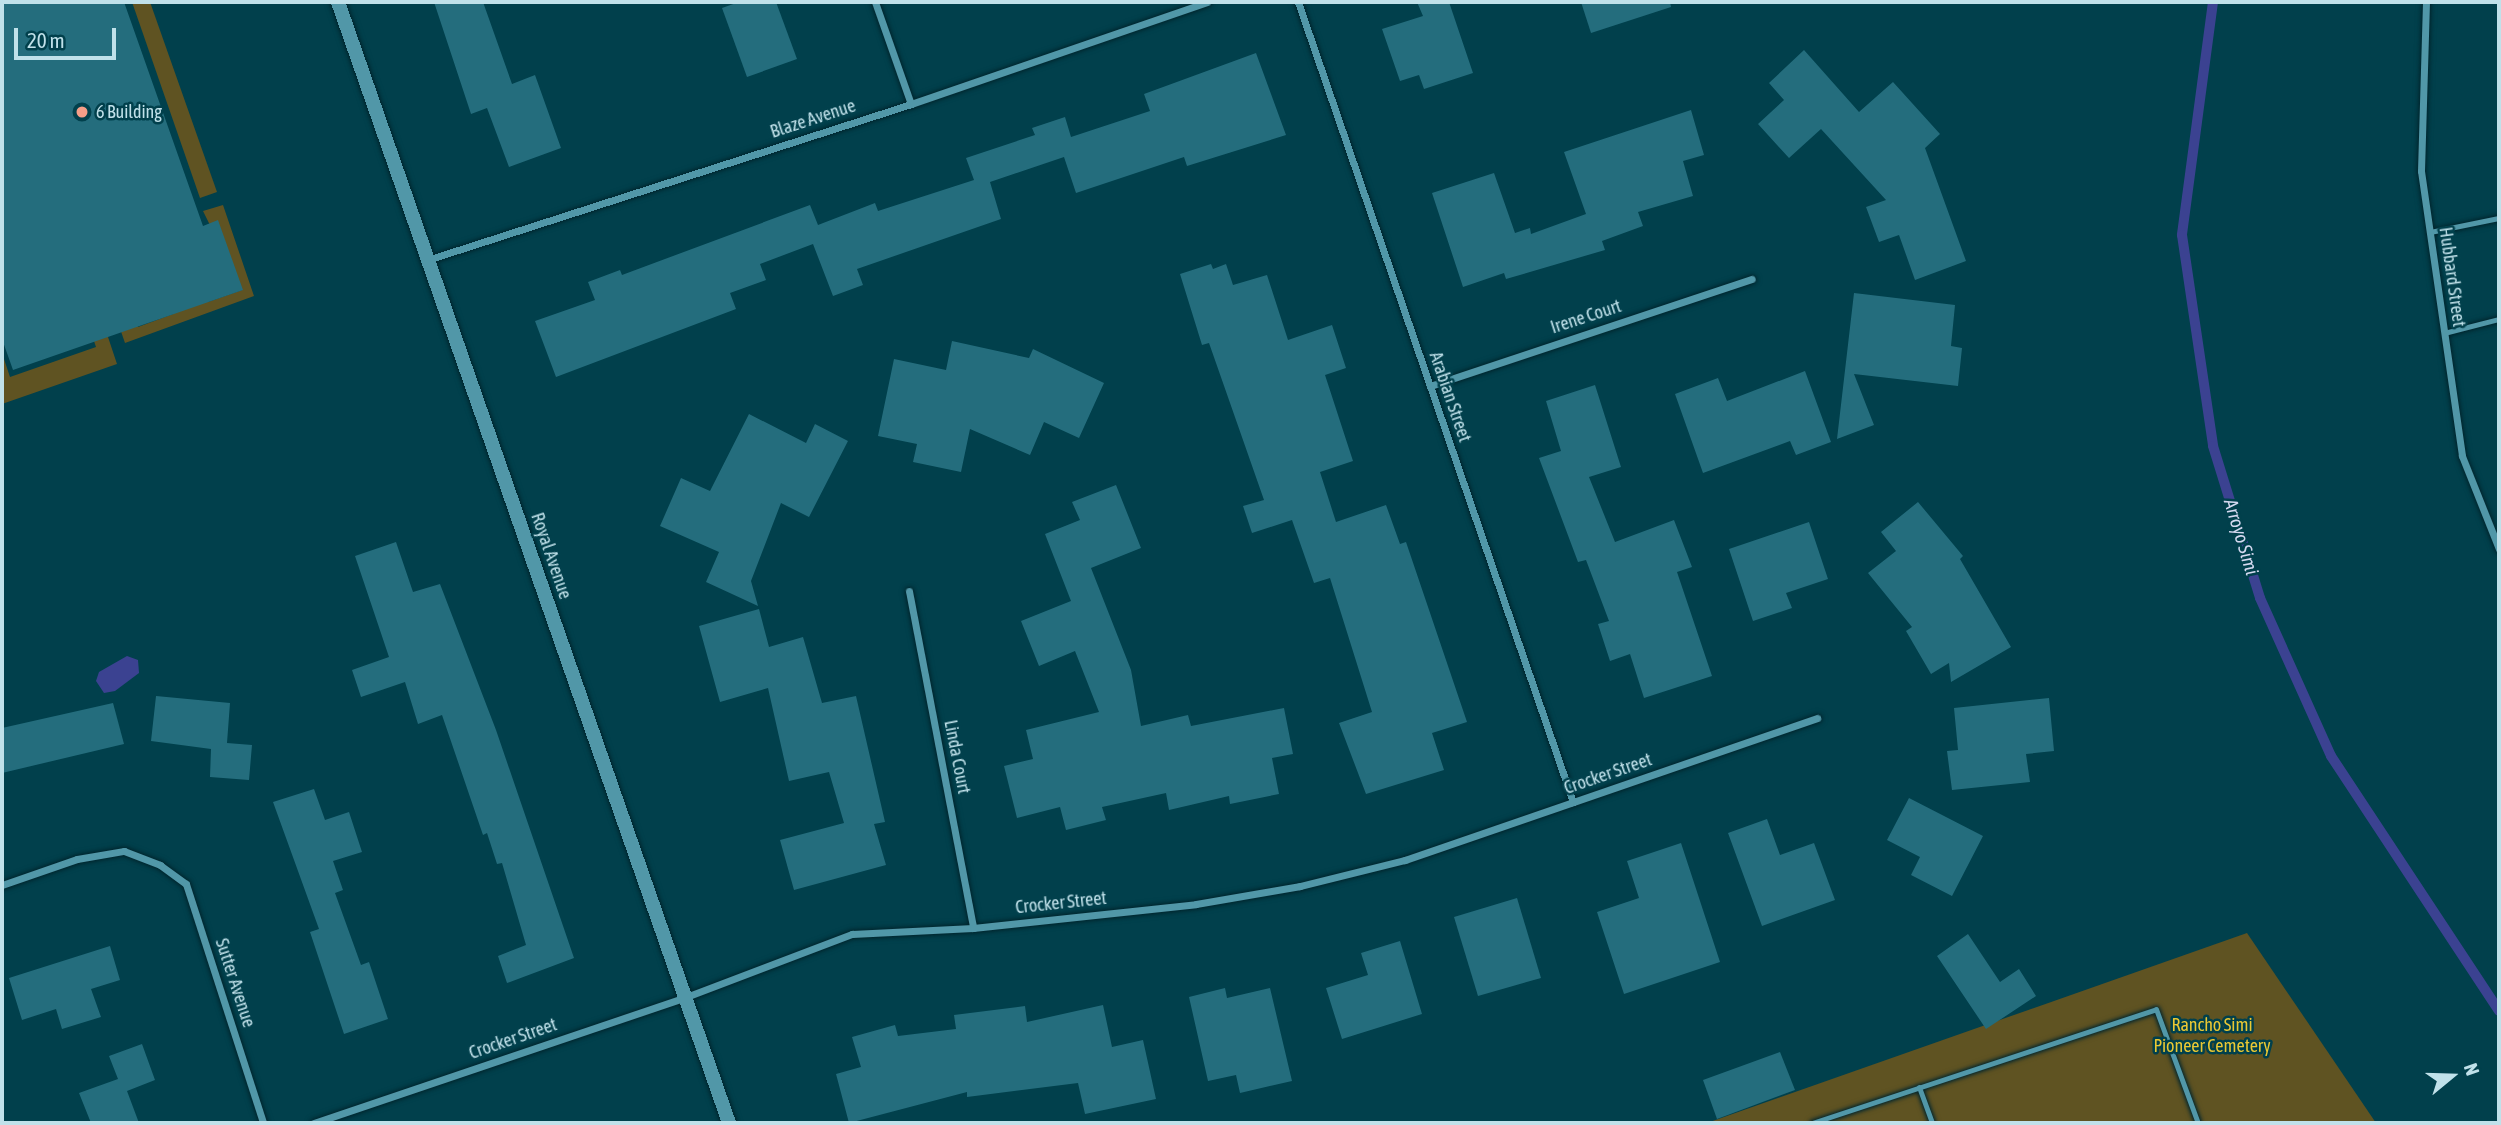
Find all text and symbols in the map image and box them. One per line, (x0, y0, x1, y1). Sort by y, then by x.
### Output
scale bar (18, 14, 119, 58)
text: 20 m (27, 28, 65, 52)
street label: Blaze Avenue (768, 95, 858, 143)
place label: 6 Building (96, 101, 162, 123)
marker: 6 Building (74, 104, 90, 120)
street label: Hubbard Street (2434, 226, 2470, 328)
street label: Irene Court (1548, 295, 1624, 339)
street label: Arabian Street (1425, 349, 1475, 445)
water label: Arroyo Simi (2219, 496, 2263, 578)
street label: Royal Avenue (526, 510, 576, 602)
street label: Linda Court (939, 718, 975, 796)
street label: Crocker Street (1561, 749, 1655, 799)
street label: Crocker Street (1014, 887, 1108, 919)
street label: Sutter Avenue (210, 936, 260, 1030)
street label: Crocker Street (466, 1014, 560, 1064)
park label: Rancho Simi Pioneer Cemetery (2153, 1015, 2271, 1058)
north arrow (2417, 1041, 2487, 1111)
text: N (2460, 1060, 2484, 1078)

